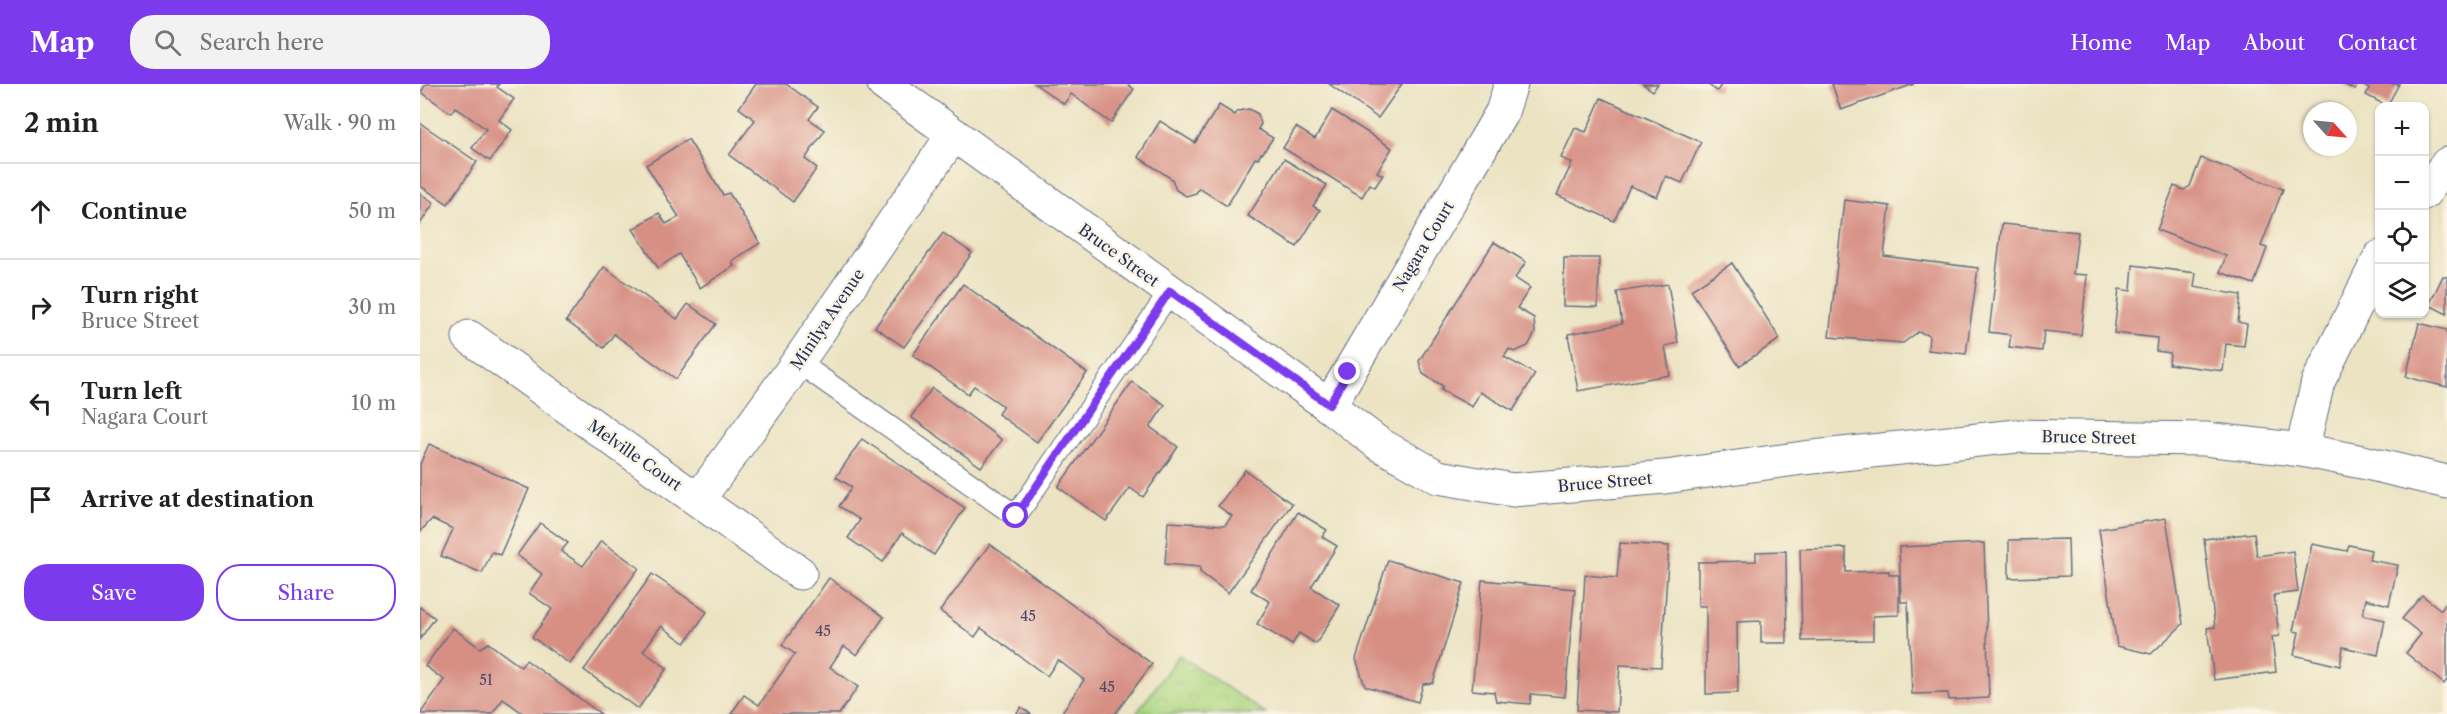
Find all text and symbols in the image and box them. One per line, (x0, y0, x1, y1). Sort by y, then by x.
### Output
search box (130, 15, 550, 69)
text: Map (30, 25, 94, 59)
icon: search (151, 26, 184, 59)
text: Search here (199, 29, 324, 56)
text: Home (2071, 30, 2132, 55)
text: Map (2165, 30, 2210, 55)
text: About (2243, 30, 2305, 55)
text: Contact (2338, 30, 2417, 55)
north arrow (2303, 102, 2357, 156)
map controls (2375, 102, 2429, 318)
button: + (2375, 102, 2429, 156)
text: 2 min (24, 107, 99, 139)
text: Walk · 90 m (284, 111, 396, 135)
button: − (2375, 156, 2429, 210)
icon: ahead (24, 195, 57, 228)
street label: Nagara Court (1388, 197, 1458, 295)
text: Continue (81, 198, 187, 225)
text: 50 m (349, 199, 396, 223)
button: locate (2375, 210, 2429, 264)
street label: Bruce Street (1075, 219, 1163, 291)
button: layers (2375, 264, 2429, 318)
street label: Minilya Avenue (786, 265, 868, 373)
text: Turn right (81, 282, 199, 309)
icon: right (24, 291, 57, 324)
text: 30 m (348, 295, 396, 319)
text: Bruce Street (81, 309, 199, 333)
route end (1334, 358, 1360, 384)
text: Turn left (81, 378, 182, 405)
icon: left (24, 387, 57, 420)
text: 10 m (351, 391, 396, 415)
text: Nagara Court (81, 405, 208, 429)
street label: Melville Court (584, 415, 686, 495)
street label: Bruce Street (2041, 426, 2137, 448)
street label: Bruce Street (1557, 468, 1653, 496)
icon: arrive (24, 483, 57, 516)
text: Arrive at destination (81, 486, 314, 513)
route start (1002, 502, 1028, 528)
button: Save (24, 564, 204, 621)
button: Share (216, 564, 396, 621)
house number: 45 (1020, 607, 1036, 625)
house number: 45 (815, 622, 831, 640)
house number: 51 (479, 671, 493, 689)
house number: 45 (1099, 678, 1115, 696)

